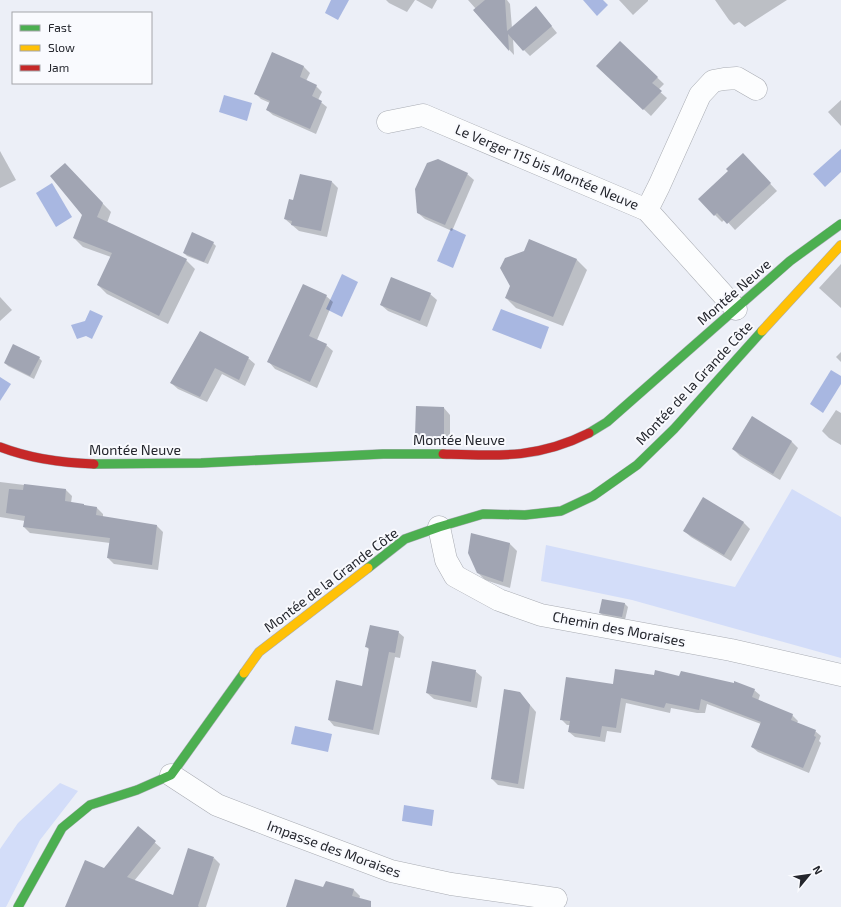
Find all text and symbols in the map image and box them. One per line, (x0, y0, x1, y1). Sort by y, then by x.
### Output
legend (12, 12, 152, 84)
text: Fast (48, 20, 72, 34)
text: Slow (48, 40, 75, 54)
text: Jam (48, 60, 69, 74)
street label: Le Verger 115 bis Montée Neuve (453, 120, 642, 213)
street label: Montée Neuve (693, 255, 774, 328)
street label: Montée de la Grande Côte (632, 317, 755, 448)
street label: Montée Neuve (413, 431, 505, 448)
street label: Montée Neuve (89, 441, 181, 458)
street label: Montée de la Grande Côte (260, 524, 401, 635)
street label: Chemin des Moraises (551, 607, 687, 650)
street label: Impasse des Moraises (265, 816, 403, 881)
north arrow (789, 855, 829, 895)
text: N (811, 863, 826, 877)

